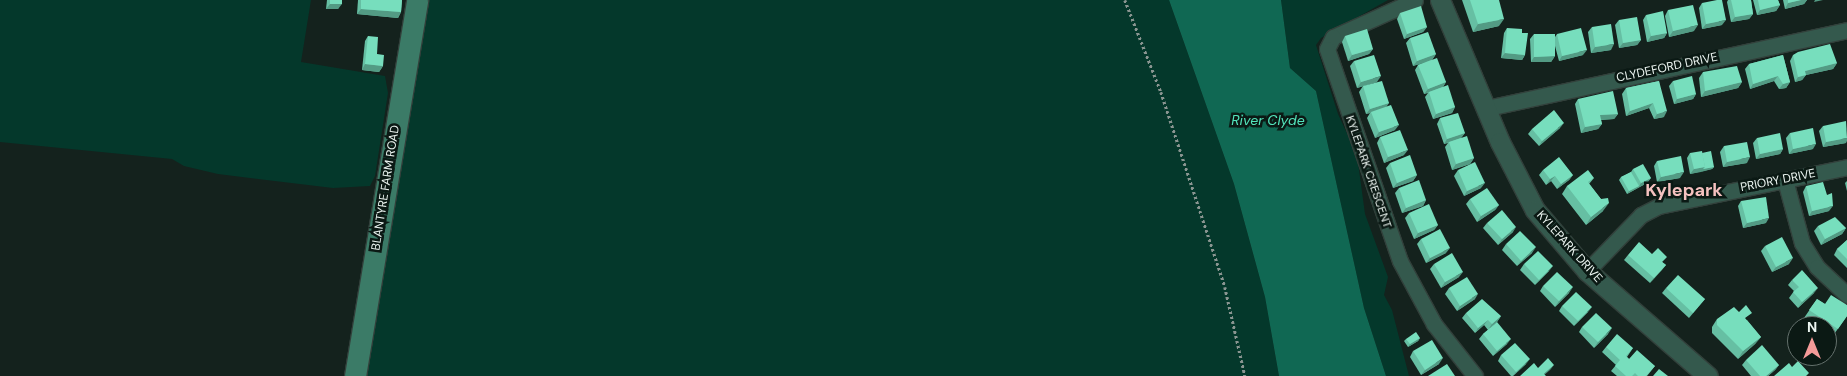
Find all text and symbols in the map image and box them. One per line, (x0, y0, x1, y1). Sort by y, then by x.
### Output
street label: CLYDEFORD DRIVE (1615, 50, 1719, 86)
water label: River Clyde (1231, 112, 1305, 128)
street label: KYLEPARK CRESCENT (1342, 114, 1394, 230)
street label: BLANTYRE FARM ROAD (369, 124, 403, 252)
street label: PRIORY DRIVE (1739, 167, 1817, 195)
district label: Kylepark (1645, 179, 1723, 201)
street label: KYLEPARK DRIVE (1533, 208, 1605, 286)
north arrow (1787, 316, 1837, 366)
text: N (1807, 318, 1817, 336)

